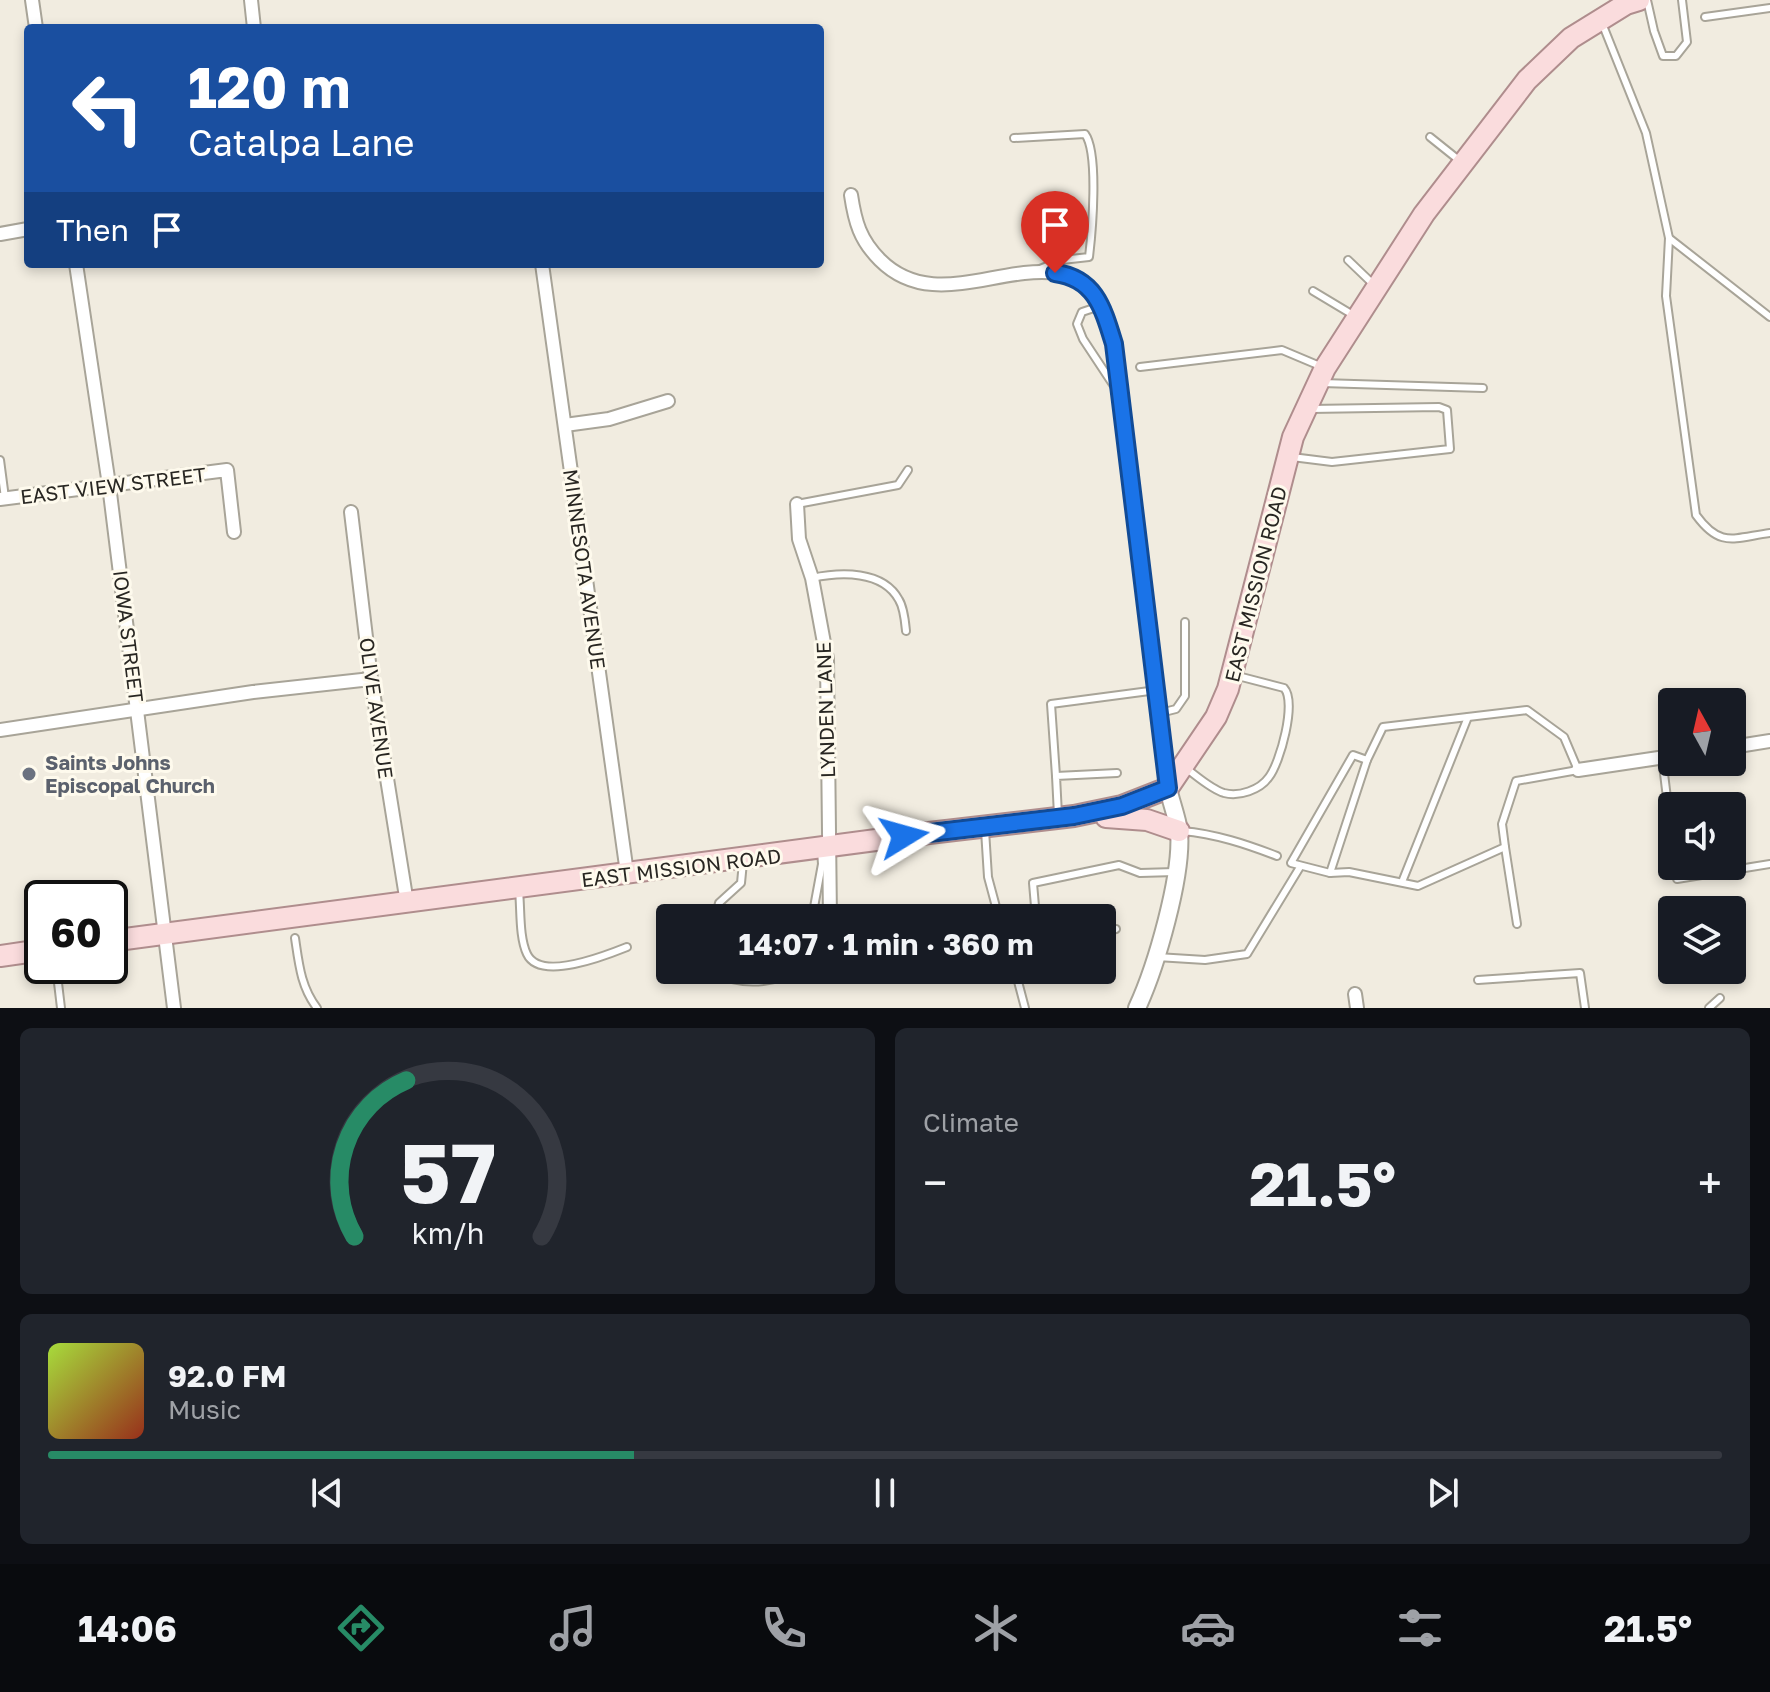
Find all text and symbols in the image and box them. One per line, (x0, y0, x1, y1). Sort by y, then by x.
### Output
text: 120 m (188, 53, 350, 120)
icon: left (56, 56, 160, 160)
text: Catalpa Lane (188, 121, 414, 164)
pin (1021, 191, 1089, 273)
icon: arrive (1033, 203, 1077, 247)
icon: arrive (145, 208, 189, 252)
text: Then (56, 212, 129, 248)
street label: EAST VIEW STREET (19, 462, 207, 508)
street label: MINNESOTA AVENUE (559, 467, 611, 671)
street label: EAST MISSION ROAD (1219, 483, 1291, 685)
street label: IOWA STREET (109, 569, 149, 703)
street label: OLIVE AVENUE (355, 636, 399, 780)
street label: LYNDEN LANE (811, 642, 839, 778)
north arrow (1658, 688, 1746, 776)
map controls (1658, 688, 1746, 984)
place label: Saints Johns Episcopal Church (45, 750, 215, 797)
marker: Saints Johns Episcopal Church (20, 765, 38, 783)
button: sound (1658, 792, 1746, 880)
position arrow (862, 794, 946, 878)
street label: EAST MISSION ROAD (580, 843, 782, 891)
speed limit sign: 60 (24, 880, 128, 984)
button: layers (1658, 896, 1746, 984)
text: 14:07 · 1 min · 360 m (738, 926, 1034, 962)
text: Climate (923, 1107, 1019, 1138)
text: 57 (399, 1121, 496, 1221)
text: 21.5° (1249, 1147, 1396, 1219)
text: − (923, 1156, 947, 1209)
text: + (1698, 1156, 1722, 1209)
text: km/h (411, 1216, 484, 1250)
text: 92.0 FM (168, 1358, 287, 1394)
text: Music (168, 1394, 241, 1425)
icon: previous (305, 1471, 349, 1515)
icon: pause (863, 1471, 907, 1515)
icon: next (1421, 1471, 1465, 1515)
icon: directions (333, 1600, 389, 1656)
icon: music (545, 1600, 601, 1656)
icon: phone (756, 1600, 812, 1656)
icon: climate (968, 1600, 1024, 1656)
icon: car (1180, 1600, 1236, 1656)
icon: filters (1392, 1600, 1448, 1656)
text: 14:06 (78, 1607, 177, 1650)
text: 21.5° (1604, 1607, 1692, 1650)

